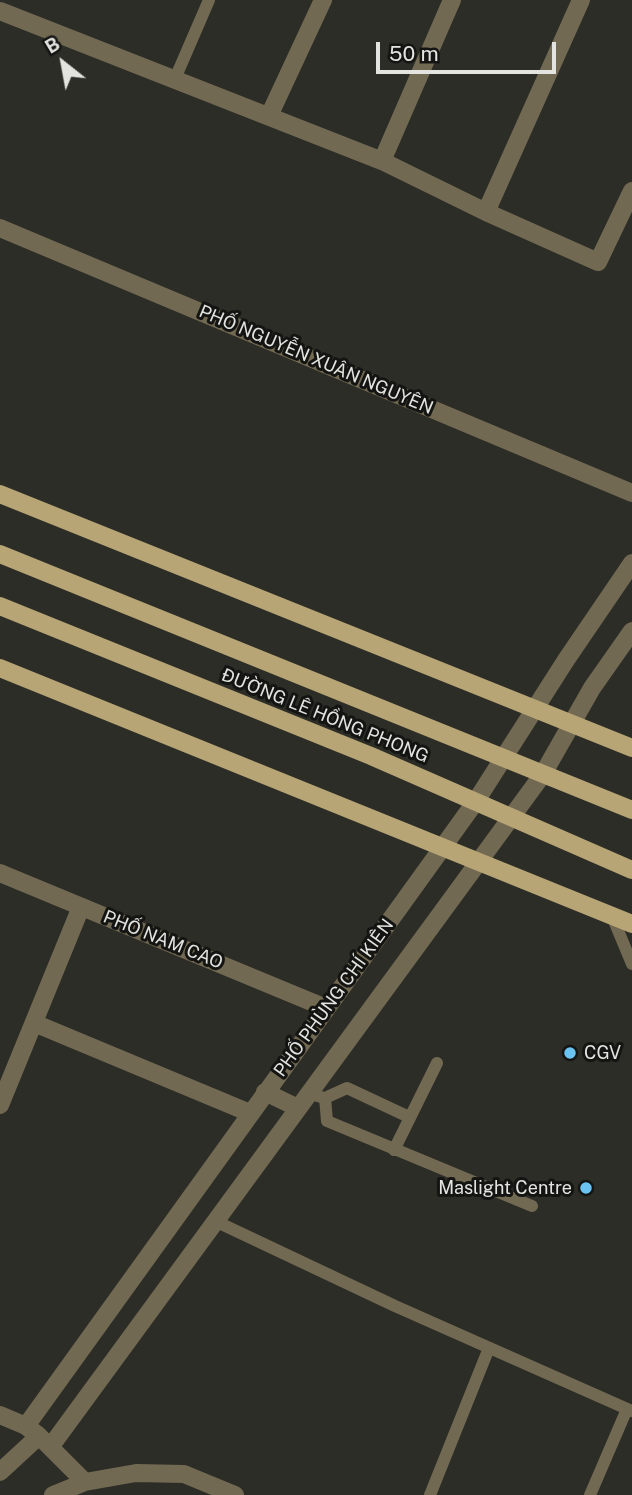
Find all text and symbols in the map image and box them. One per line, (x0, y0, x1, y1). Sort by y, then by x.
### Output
north arrow (28, 28, 98, 98)
scale bar (380, 28, 560, 72)
text: B (41, 32, 63, 58)
text: 50 m (389, 41, 439, 66)
street label: PHỐ NGUYỄN XUÂN NGUYÊN (196, 301, 436, 419)
street label: ĐƯỜNG LÊ HỒNG PHONG (218, 664, 432, 768)
street label: PHỐ NAM CAO (100, 906, 226, 974)
street label: PHỐ PHÙNG CHÍ KIÊN (270, 915, 398, 1081)
place label: CGV (584, 1042, 621, 1064)
marker: CGV (562, 1045, 578, 1061)
place label: Maslight Centre (438, 1177, 572, 1199)
marker: Maslight Centre (578, 1180, 594, 1196)

